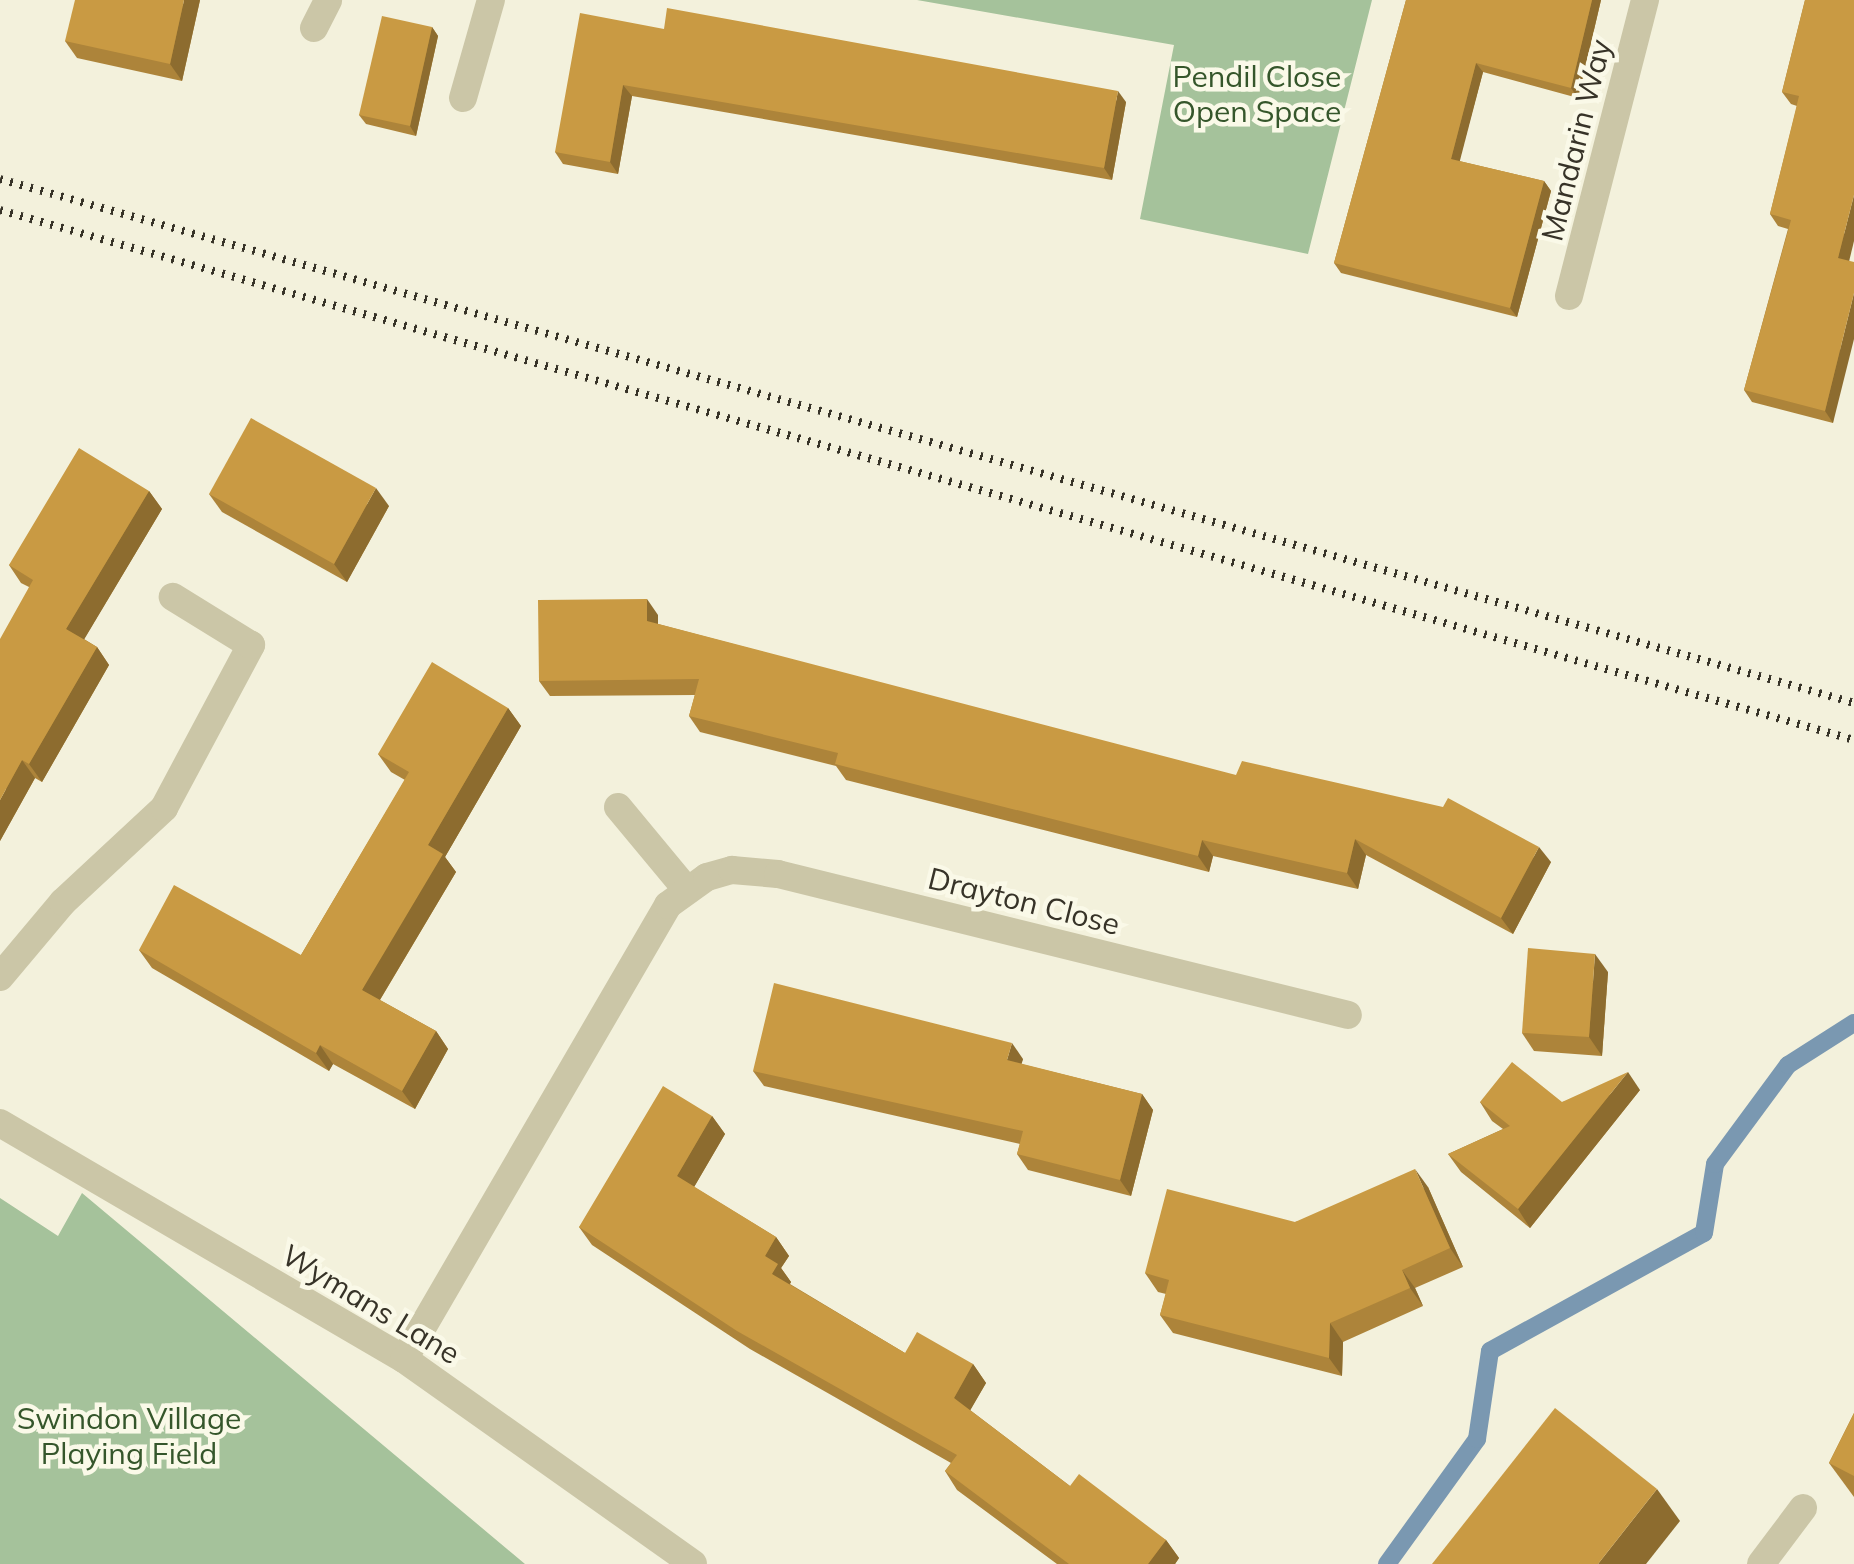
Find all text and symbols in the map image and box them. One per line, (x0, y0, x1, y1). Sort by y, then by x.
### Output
street label: Mandarin Way (1534, 36, 1618, 244)
park label: Pendil Close Open Space (1173, 58, 1341, 128)
street label: Drayton Close (925, 860, 1123, 942)
street label: Wymans Lane (275, 1237, 467, 1371)
park label: Swindon Village Playing Field (17, 1400, 241, 1470)

